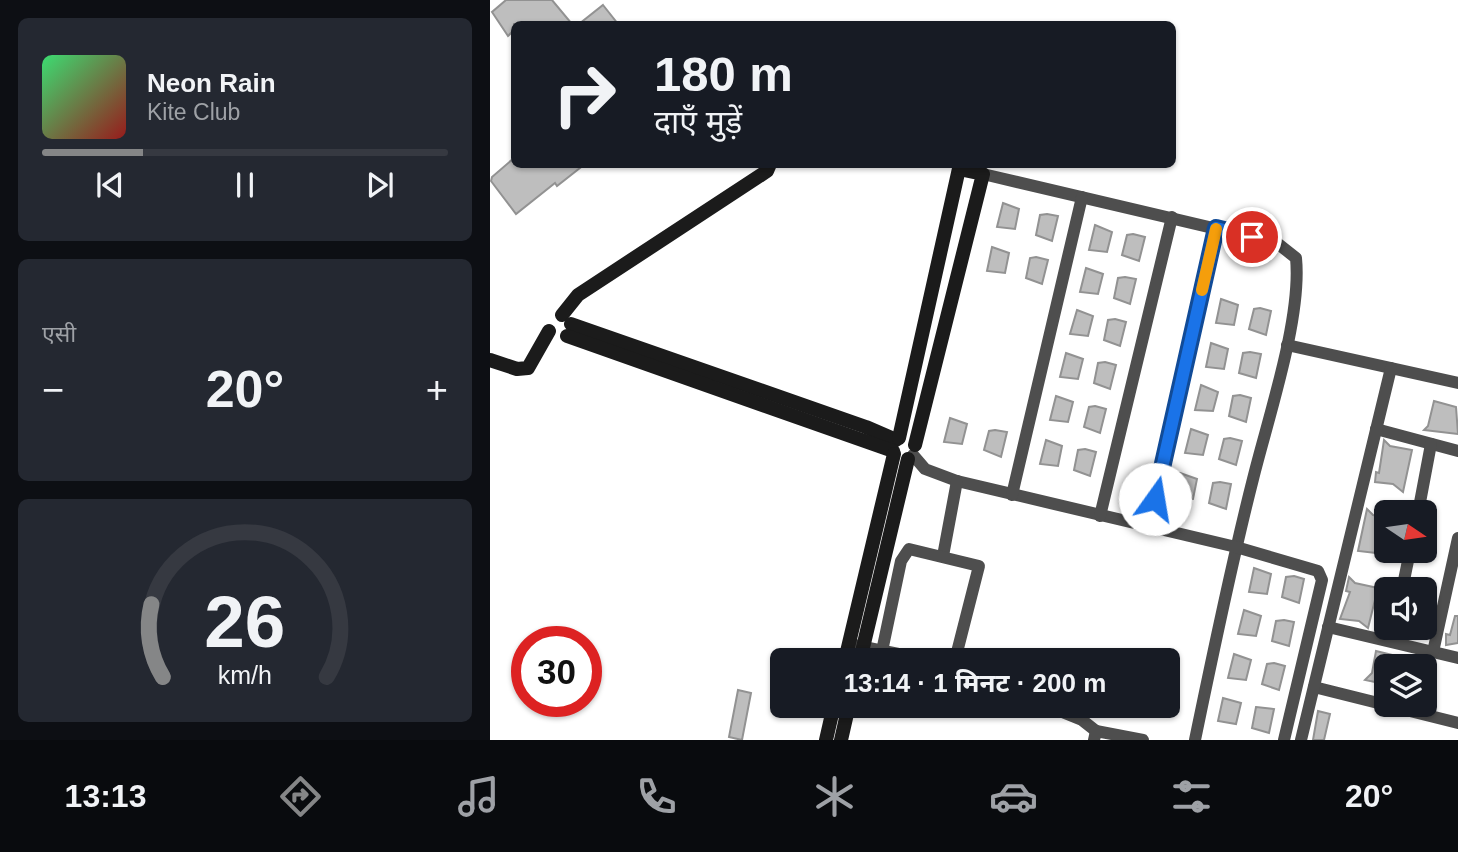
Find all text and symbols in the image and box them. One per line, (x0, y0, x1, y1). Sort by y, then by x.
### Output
text: 180 m (654, 47, 793, 101)
icon: right (539, 49, 630, 140)
text: Neon Rain (147, 68, 276, 98)
text: Kite Club (147, 99, 240, 125)
text: दाएँ मुड़ें (654, 104, 742, 140)
icon: previous (91, 166, 129, 204)
icon: pause (226, 166, 264, 204)
icon: next (361, 166, 399, 204)
pin (1222, 207, 1282, 267)
icon: arrive (1233, 218, 1271, 256)
text: एसी (42, 321, 76, 347)
text: 20° (206, 360, 284, 418)
text: − (42, 369, 64, 411)
text: + (426, 369, 448, 411)
position arrow (1118, 462, 1192, 536)
north arrow (1374, 500, 1437, 564)
map controls (1374, 500, 1437, 717)
button: sound (1374, 577, 1437, 640)
text: 26 (205, 581, 285, 662)
speed limit sign: 30 (511, 626, 602, 717)
button: layers (1374, 654, 1437, 717)
text: km/h (218, 660, 272, 688)
text: 13:14 · 1 मिनट · 200 m (844, 668, 1106, 698)
icon: directions (276, 772, 325, 821)
icon: music (454, 772, 503, 821)
icon: phone (632, 772, 681, 821)
icon: climate (810, 772, 859, 821)
icon: car (989, 772, 1038, 821)
icon: filters (1167, 772, 1216, 821)
text: 13:13 (65, 778, 146, 814)
text: 20° (1345, 778, 1393, 814)

